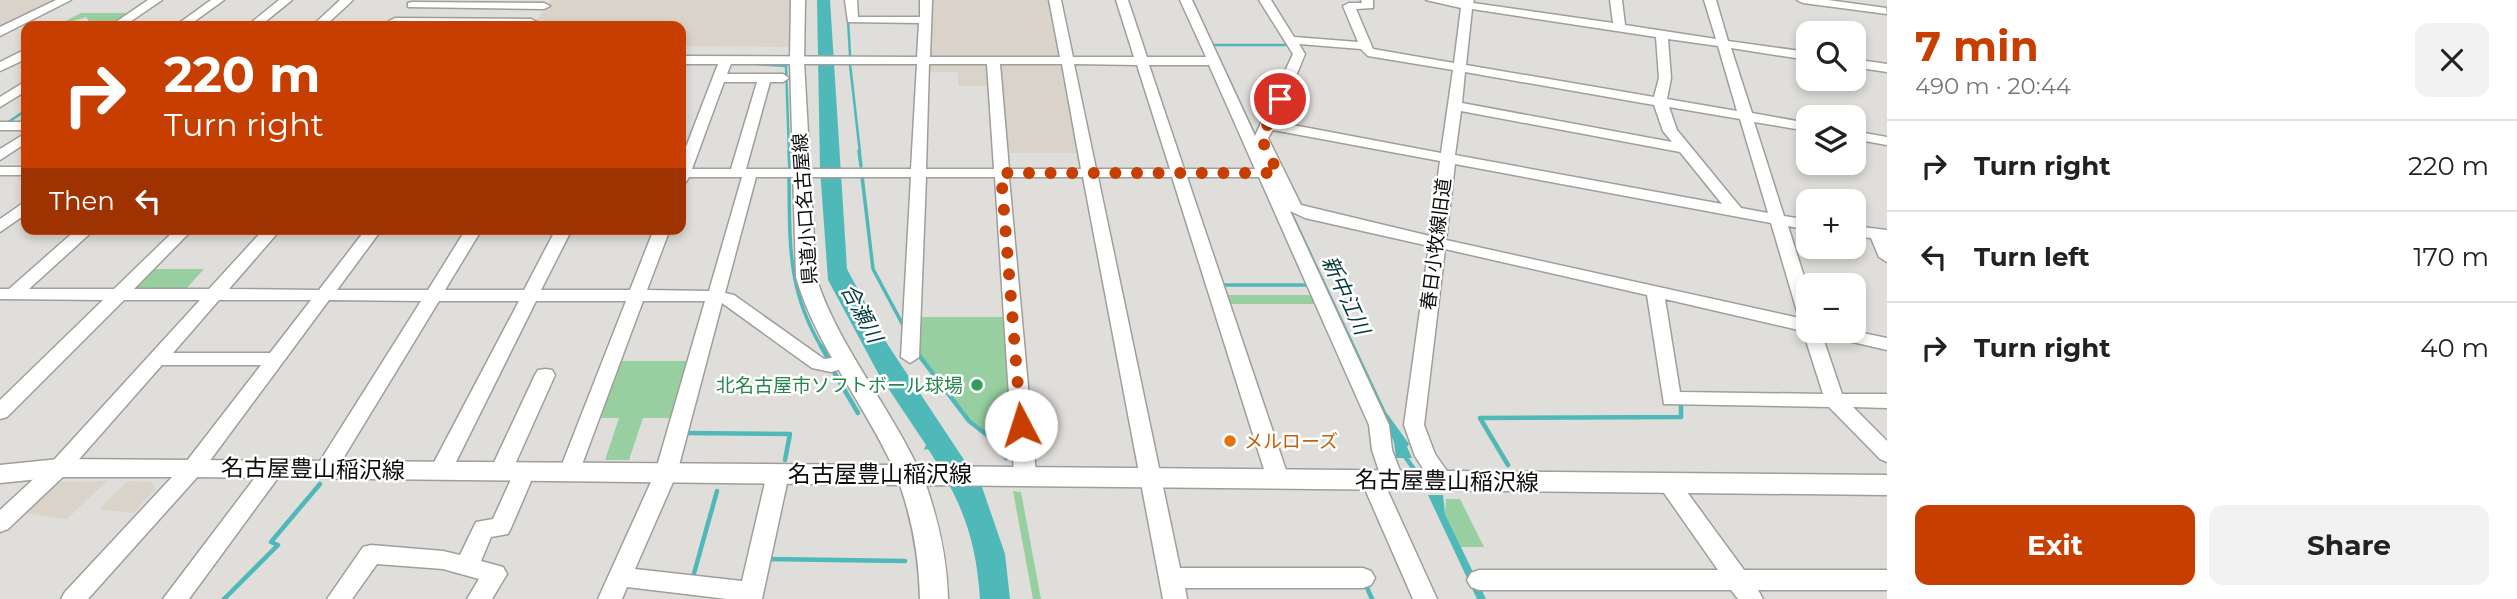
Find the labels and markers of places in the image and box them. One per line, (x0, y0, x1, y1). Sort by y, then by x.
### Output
pin (1250, 69, 1310, 129)
place label: 北名古屋市ソフトボール球場 (716, 374, 963, 397)
marker: 北名古屋市ソフトボール球場 (969, 377, 985, 393)
place label: メルローズ (1244, 430, 1338, 453)
marker: メルローズ (1222, 433, 1238, 449)

